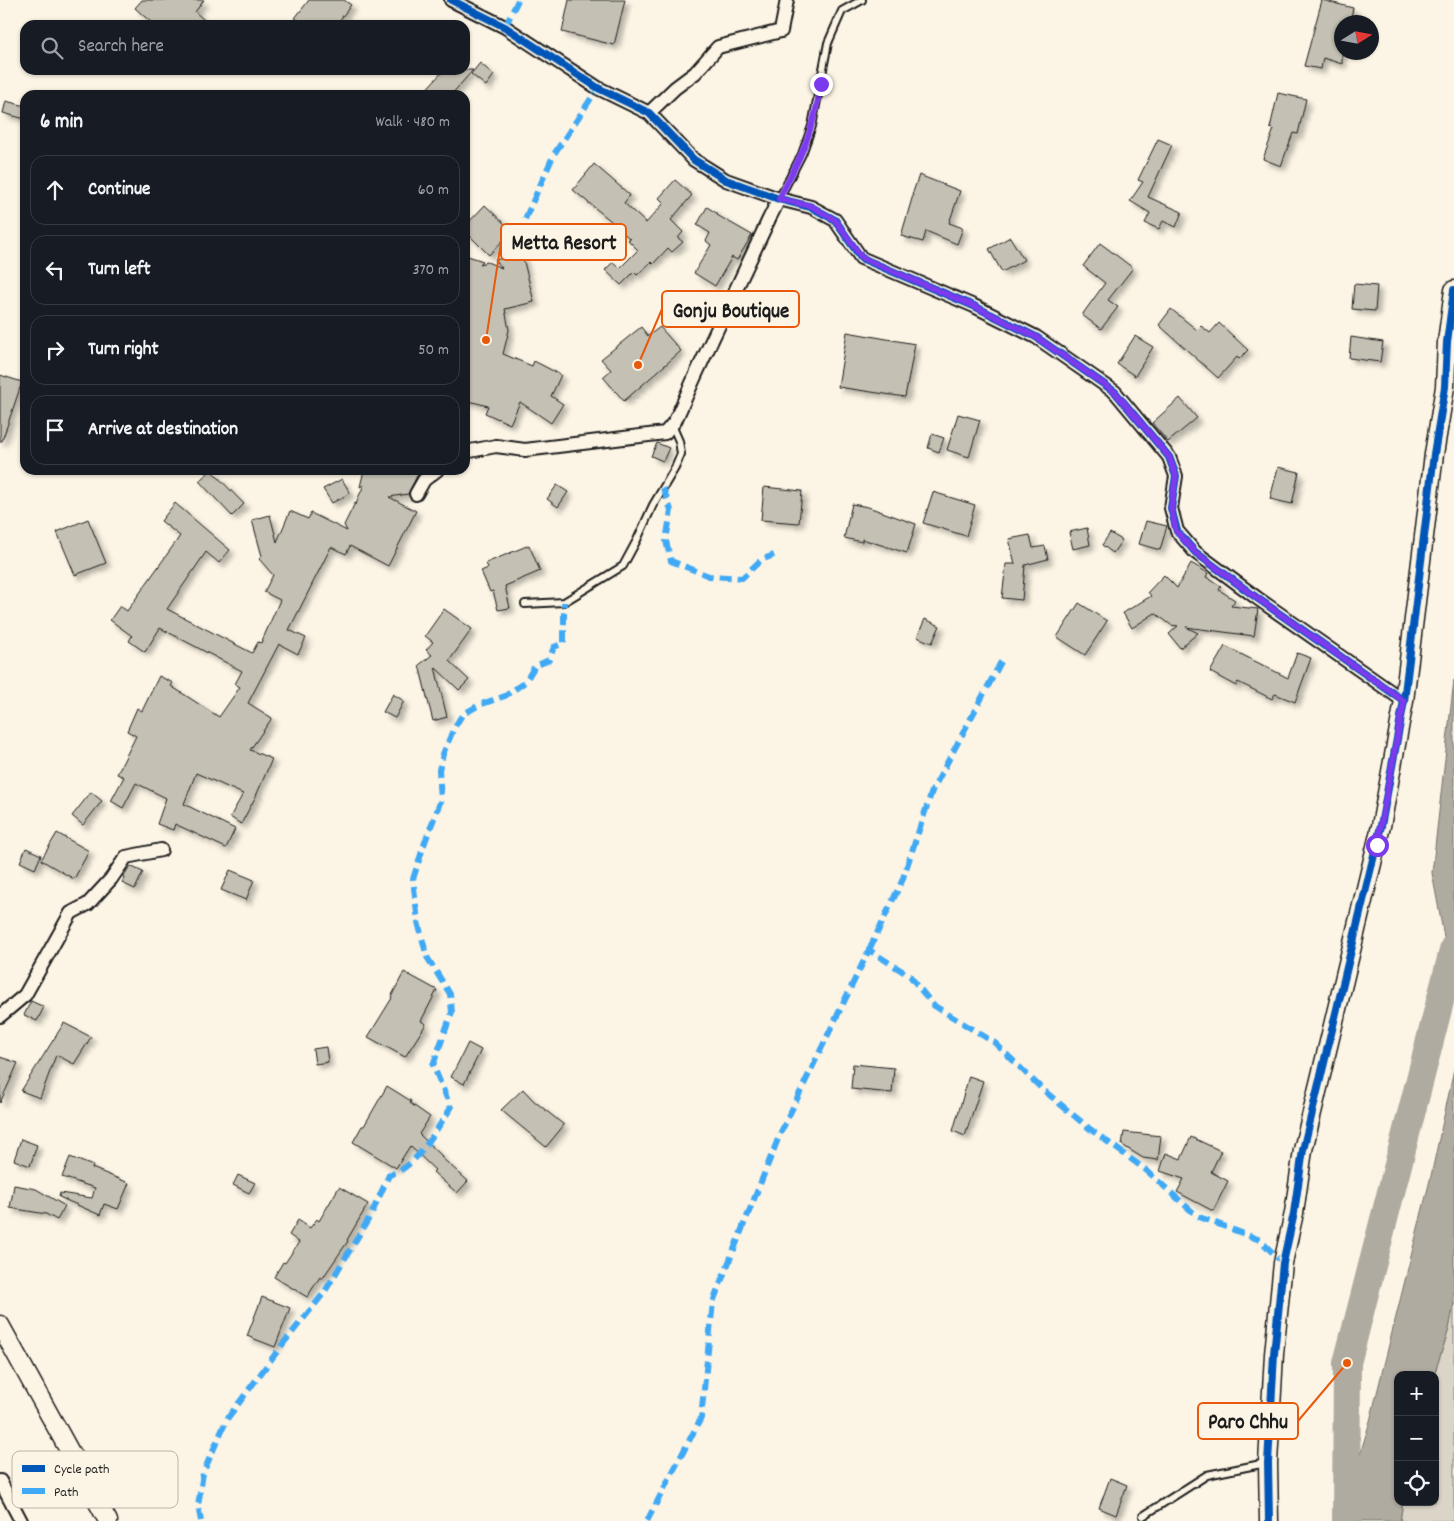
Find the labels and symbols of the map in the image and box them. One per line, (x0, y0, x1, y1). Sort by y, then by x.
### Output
north arrow (1334, 15, 1379, 60)
route end (810, 73, 833, 96)
callout: Metta Resort (501, 224, 626, 260)
text: Metta Resort (512, 230, 617, 260)
callout: Gonju Boutique (662, 291, 799, 327)
text: Gonju Boutique (673, 298, 789, 328)
route start (1366, 834, 1389, 857)
callout: Paro Chhu (1198, 1403, 1298, 1439)
text: Paro Chhu (1208, 1409, 1288, 1439)
legend (12, 1451, 178, 1508)
text: Cycle path (54, 1460, 110, 1480)
text: Path (54, 1483, 79, 1503)

